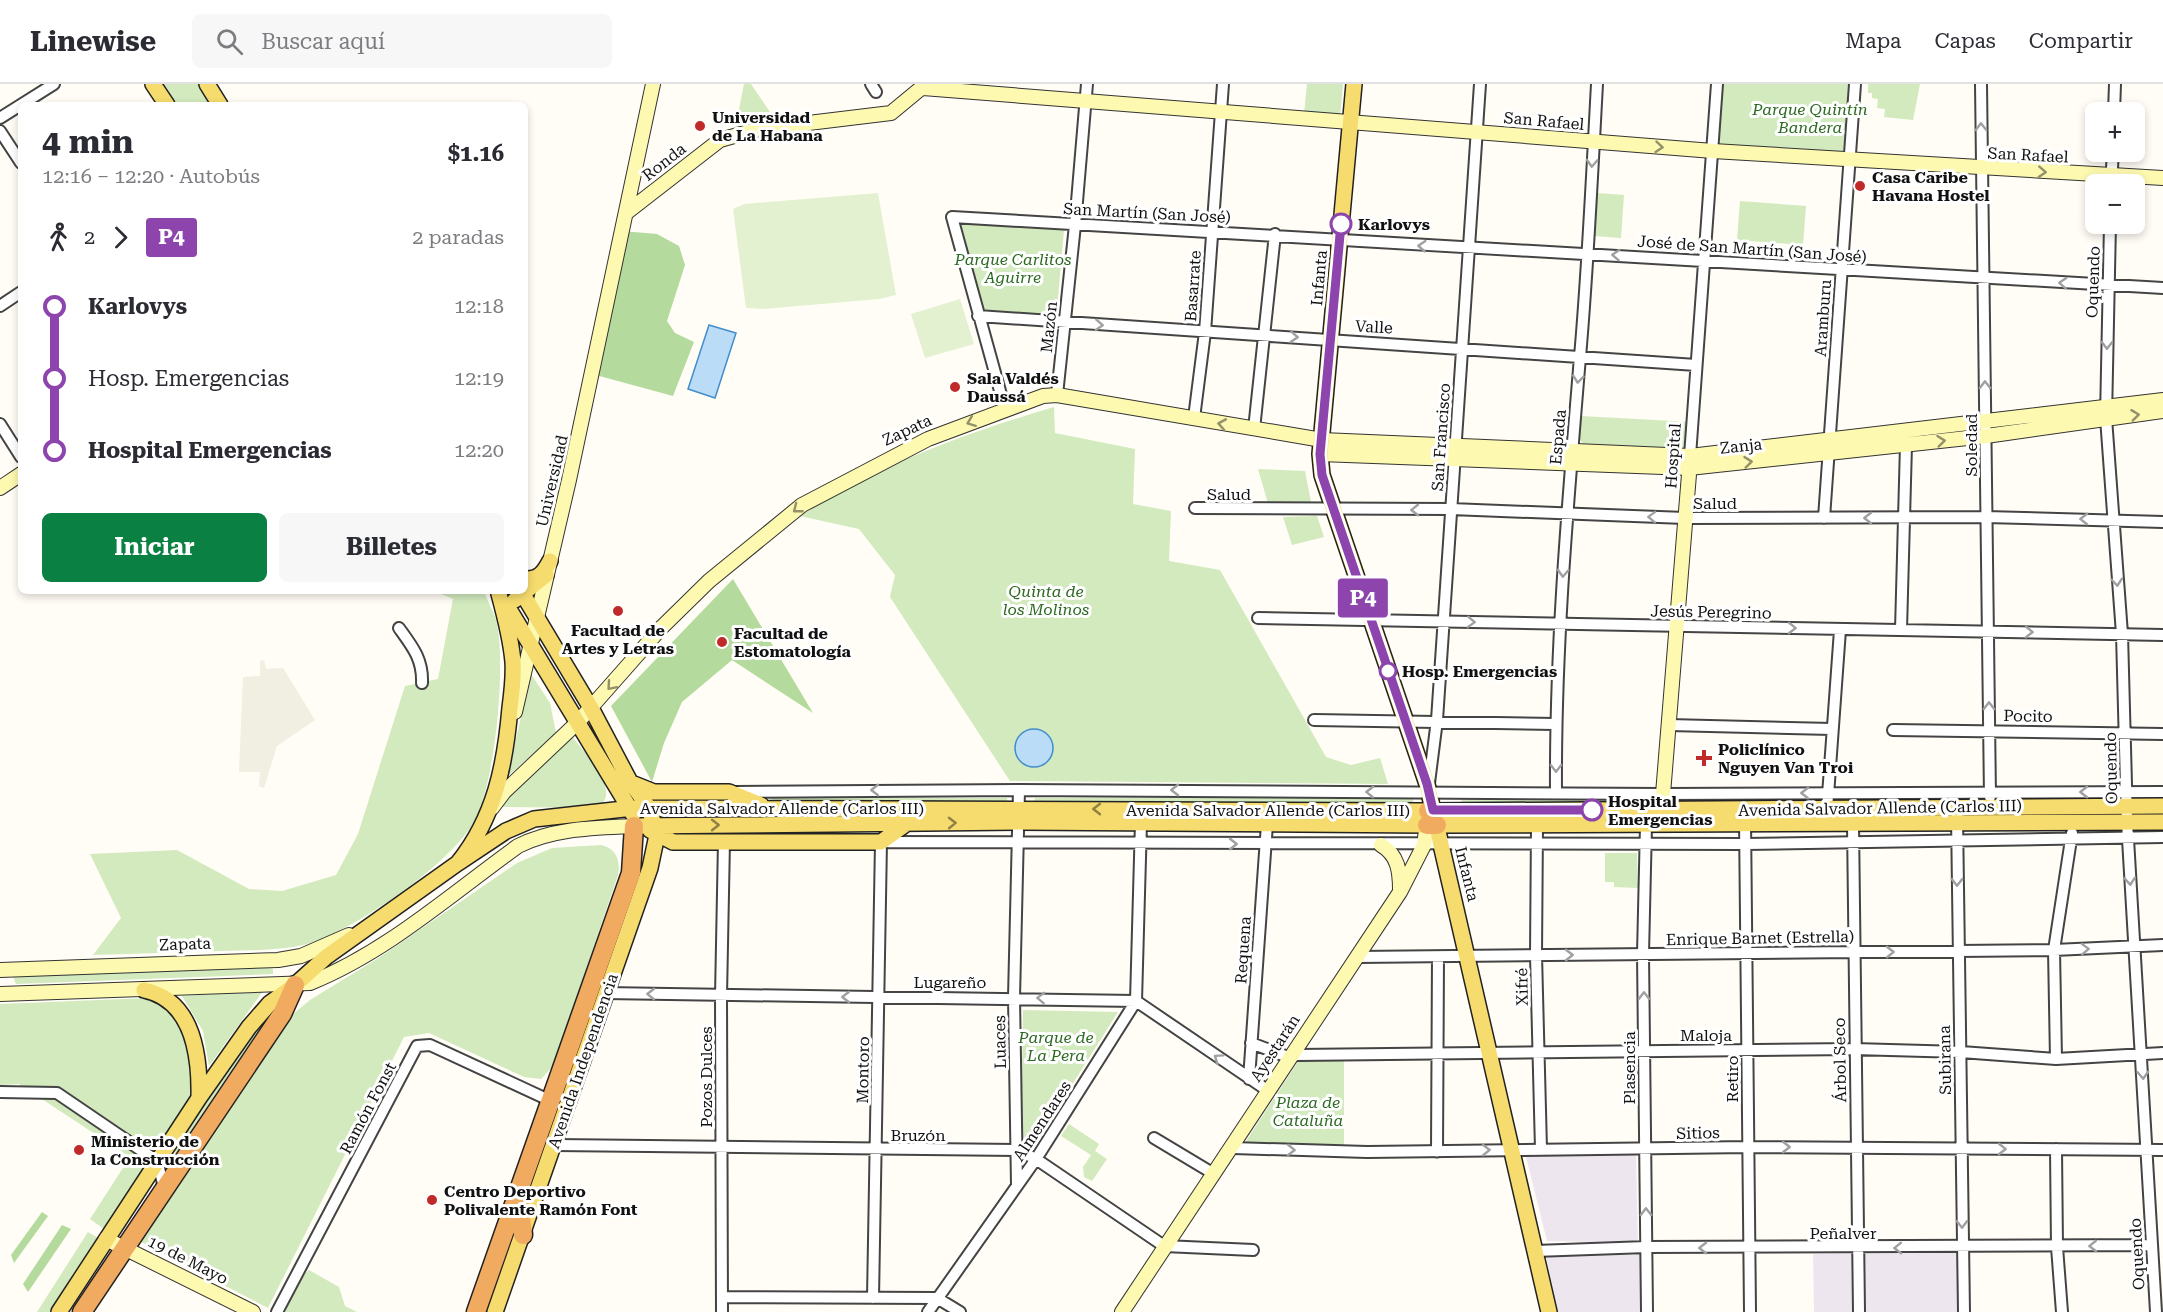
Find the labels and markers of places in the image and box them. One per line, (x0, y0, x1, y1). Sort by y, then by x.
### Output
place label: Universidad de La Habana (712, 108, 823, 145)
marker: Universidad de La Habana (693, 119, 707, 133)
place label: Casa Caribe Havana Hostel (1872, 168, 1990, 205)
marker: Casa Caribe Havana Hostel (1853, 179, 1867, 193)
marker: Karlovys (1330, 213, 1352, 235)
place label: Karlovys (1358, 215, 1430, 234)
place label: Sala Valdés Daussá (967, 369, 1059, 406)
marker: Sala Valdés Daussá (948, 380, 962, 394)
marker: Facultad de Artes y Letras (611, 604, 625, 618)
place label: Facultad de Artes y Letras (562, 621, 674, 658)
place label: Facultad de Estomatología (734, 624, 852, 661)
marker: Facultad de Estomatología (715, 635, 729, 649)
marker: Hosp. Emergencias (1379, 662, 1397, 680)
place label: Hosp. Emergencias (1402, 662, 1557, 681)
place label: Policlínico Nguyen Van Troi (1718, 740, 1854, 777)
marker: Policlínico Nguyen Van Troi (1695, 749, 1713, 767)
place label: Hospital Emergencias (1608, 792, 1712, 829)
marker: Hospital Emergencias (1581, 799, 1603, 821)
place label: Ministerio de la Construcción (91, 1132, 220, 1169)
marker: Ministerio de la Construcción (72, 1143, 86, 1157)
place label: Centro Deportivo Polivalente Ramón Font (444, 1182, 638, 1219)
marker: Centro Deportivo Polivalente Ramón Font (425, 1193, 439, 1207)

